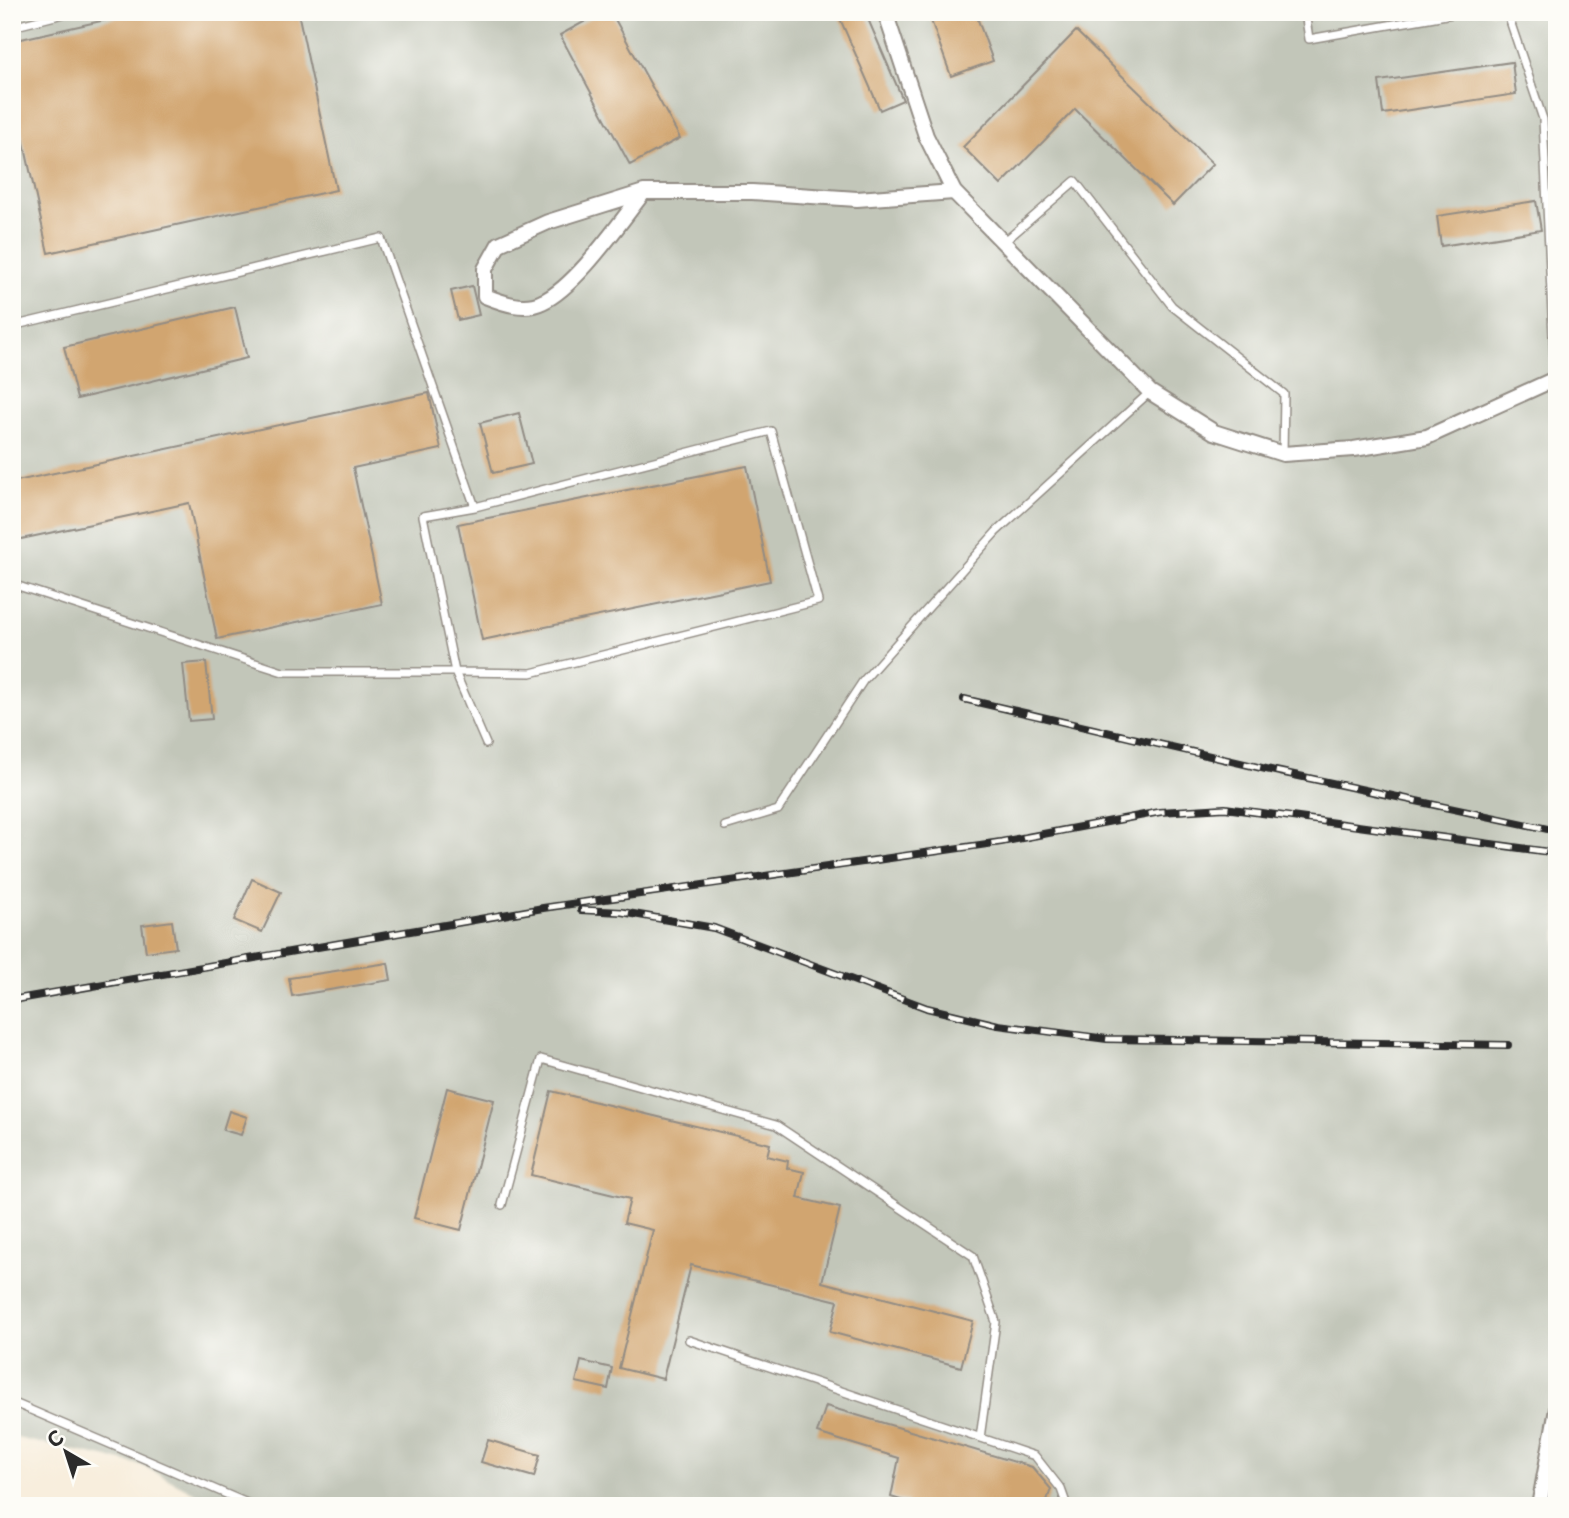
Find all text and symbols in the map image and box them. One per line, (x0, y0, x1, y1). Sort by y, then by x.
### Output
north arrow (32, 1416, 102, 1486)
text: С (40, 1423, 69, 1453)

